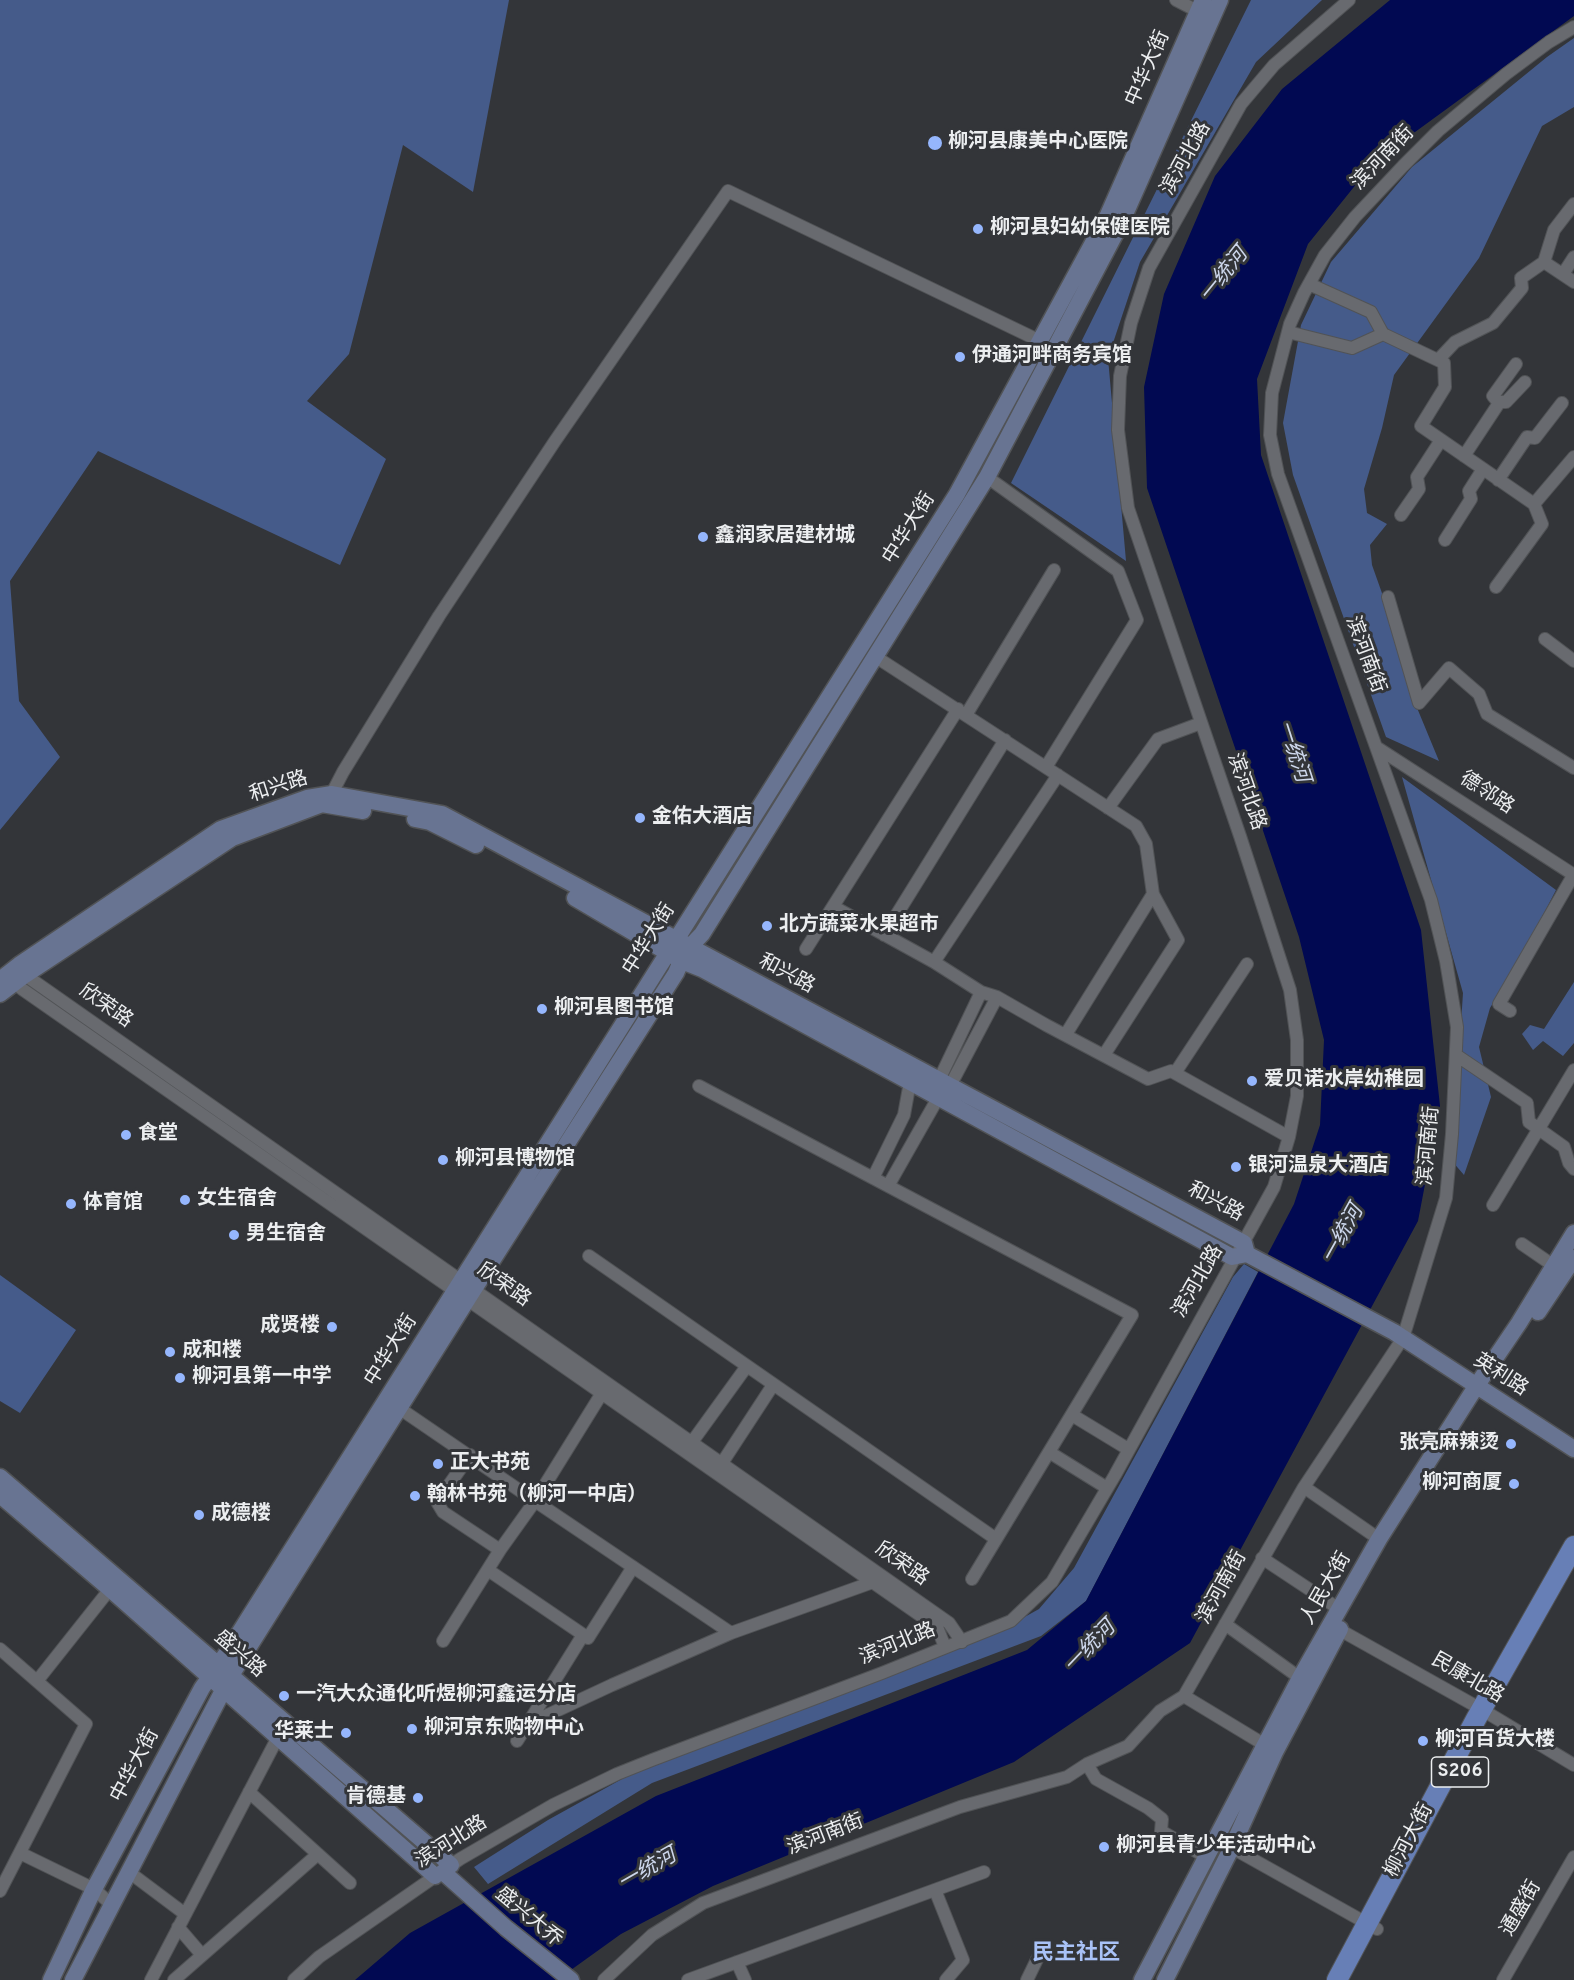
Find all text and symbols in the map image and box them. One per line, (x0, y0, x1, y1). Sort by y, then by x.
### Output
street label: 中华大街 (1122, 28, 1176, 110)
street label: 滨河北路 (1157, 118, 1217, 200)
street label: 滨河南街 (1348, 122, 1420, 196)
place label: 柳河县康美中心医院 (948, 131, 1128, 155)
marker: 柳河县康美中心医院 (926, 134, 944, 152)
place label: 柳河县妇幼保健医院 (990, 217, 1170, 241)
marker: 柳河县妇幼保健医院 (971, 222, 985, 236)
water label: 一统河 (1195, 244, 1255, 308)
place label: 伊通河畔商务宾馆 (972, 345, 1132, 369)
marker: 伊通河畔商务宾馆 (953, 350, 967, 364)
street label: 中华大街 (879, 489, 941, 569)
place label: 鑫润家居建材城 (715, 525, 855, 549)
marker: 鑫润家居建材城 (696, 530, 710, 544)
street label: 滨河南街 (1339, 613, 1389, 697)
water label: 一统河 (1270, 718, 1314, 786)
street label: 滨河北路 (1221, 750, 1269, 834)
street label: 和兴路 (247, 767, 311, 809)
street label: 德邻路 (1454, 768, 1518, 820)
place label: 金佑大酒店 (652, 806, 752, 830)
marker: 金佑大酒店 (633, 811, 647, 825)
street label: 中华大街 (619, 900, 681, 980)
place label: 北方蔬菜水果超市 (779, 914, 939, 938)
marker: 北方蔬菜水果超市 (760, 919, 774, 933)
street label: 和兴路 (754, 950, 818, 1000)
street label: 欣荣路 (74, 980, 136, 1034)
place label: 柳河县图书馆 (554, 997, 674, 1021)
marker: 柳河县图书馆 (535, 1002, 549, 1016)
place label: 爱贝诺水岸幼稚园 (1264, 1069, 1424, 1093)
marker: 爱贝诺水岸幼稚园 (1245, 1074, 1259, 1088)
street label: 滨河南街 (1415, 1105, 1445, 1187)
place label: 食堂 (138, 1123, 178, 1147)
marker: 食堂 (119, 1128, 133, 1142)
place label: 柳河县博物馆 (455, 1148, 575, 1172)
marker: 柳河县博物馆 (436, 1153, 450, 1167)
place label: 银河温泉大酒店 (1248, 1155, 1388, 1179)
marker: 银河温泉大酒店 (1229, 1160, 1243, 1174)
street label: 和兴路 (1183, 1178, 1247, 1228)
place label: 女生宿舍 (197, 1188, 277, 1212)
place label: 体育馆 (83, 1192, 143, 1216)
marker: 女生宿舍 (178, 1193, 192, 1207)
marker: 体育馆 (64, 1197, 78, 1211)
water label: 一统河 (1318, 1201, 1370, 1269)
place label: 男生宿舍 (246, 1223, 326, 1247)
marker: 男生宿舍 (227, 1228, 241, 1242)
street label: 滨河北路 (1169, 1241, 1229, 1323)
street label: 欣荣路 (472, 1259, 534, 1313)
street label: 中华大街 (361, 1311, 423, 1391)
place label: 成贤楼 (260, 1315, 320, 1339)
marker: 成贤楼 (325, 1320, 339, 1334)
place label: 成和楼 (182, 1340, 242, 1364)
marker: 成和楼 (163, 1345, 177, 1359)
street label: 英利路 (1468, 1350, 1532, 1402)
place label: 柳河县第一中学 (192, 1366, 332, 1390)
marker: 柳河县第一中学 (173, 1371, 187, 1385)
place label: 张亮麻辣烫 (1399, 1432, 1499, 1456)
marker: 张亮麻辣烫 (1504, 1437, 1518, 1451)
place label: 正大书苑 (450, 1452, 530, 1476)
marker: 正大书苑 (431, 1457, 445, 1471)
place label: 柳河商厦 (1422, 1472, 1502, 1496)
marker: 柳河商厦 (1507, 1477, 1521, 1491)
place label: 翰林书苑（柳河一中店） (427, 1484, 647, 1508)
marker: 翰林书苑（柳河一中店） (408, 1489, 422, 1503)
place label: 成德楼 (211, 1503, 271, 1527)
marker: 成德楼 (192, 1508, 206, 1522)
street label: 欣荣路 (870, 1538, 932, 1592)
street label: 滨河南街 (1193, 1547, 1253, 1629)
street label: 人民大街 (1297, 1548, 1357, 1630)
water label: 一统河 (1060, 1617, 1122, 1679)
street label: 滨河北路 (856, 1619, 940, 1671)
street label: 盛兴路 (208, 1626, 270, 1684)
street label: 民康北路 (1426, 1649, 1508, 1709)
place label: 一汽大众通化听煜柳河鑫运分店 (296, 1684, 576, 1708)
marker: 一汽大众通化听煜柳河鑫运分店 (277, 1689, 291, 1703)
place label: 柳河京东购物中心 (424, 1717, 584, 1741)
place label: 华莱士 (274, 1721, 334, 1745)
marker: 柳河京东购物中心 (405, 1722, 419, 1736)
street label: 中华大街 (107, 1725, 165, 1807)
marker: 华莱士 (339, 1726, 353, 1740)
place label: 柳河百货大楼 (1435, 1729, 1555, 1753)
marker: 柳河百货大楼 (1416, 1734, 1430, 1748)
road number: S206 (1432, 1757, 1488, 1787)
place label: 肯德基 (346, 1786, 406, 1810)
marker: 肯德基 (411, 1791, 425, 1805)
street label: 柳河大街 (1381, 1800, 1439, 1882)
street label: 滨河南街 (784, 1810, 868, 1862)
street label: 滨河北路 (412, 1812, 492, 1874)
place label: 柳河县青少年活动中心 (1116, 1835, 1316, 1859)
marker: 柳河县青少年活动中心 (1097, 1840, 1111, 1854)
water label: 一统河 (614, 1844, 682, 1898)
street label: 通盛街 (1497, 1877, 1547, 1941)
street label: 盛兴大乔 (490, 1883, 566, 1953)
district label: 民主社区 (1032, 1942, 1120, 1968)

